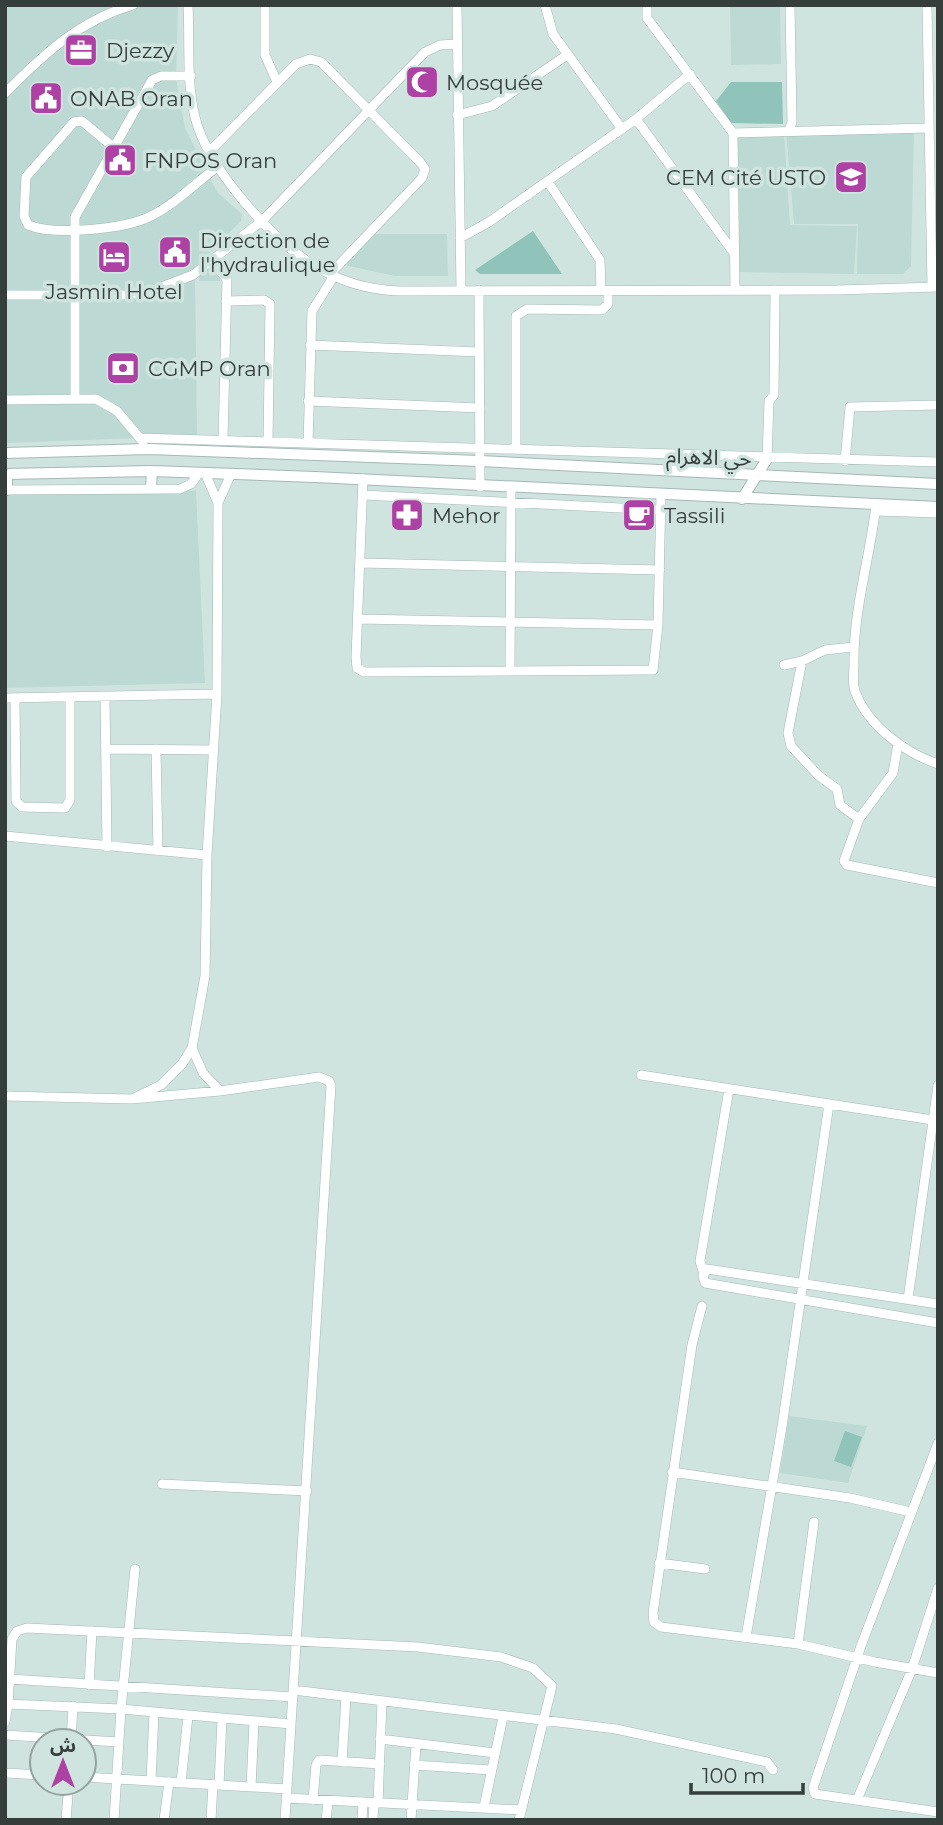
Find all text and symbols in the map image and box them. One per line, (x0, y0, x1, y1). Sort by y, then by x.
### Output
office icon: Djezzy (62, 31, 100, 69)
place label: Djezzy (106, 38, 175, 63)
mosque icon: Mosquée (403, 63, 441, 101)
place label: Mosquée (446, 70, 543, 95)
public building icon: ONAB Oran (27, 79, 65, 117)
place label: ONAB Oran (70, 86, 193, 111)
public building icon: FNPOS Oran (101, 141, 139, 179)
place label: FNPOS Oran (144, 148, 277, 173)
school or university icon: CEM Cité USTO (832, 158, 870, 196)
place label: CEM Cité USTO (666, 165, 826, 190)
place label: Direction de l'hydraulique (200, 228, 335, 277)
public building icon: Direction de l'hydraulique (156, 233, 194, 271)
hotel icon: Jasmin Hotel (95, 238, 133, 276)
place label: Jasmin Hotel (44, 279, 183, 304)
bank icon: CGMP Oran (104, 349, 142, 387)
place label: CGMP Oran (148, 356, 271, 381)
street label: حي الاهرام (666, 443, 752, 475)
pharmacy icon: Mehor (388, 496, 426, 534)
cafe icon: Tassili (620, 496, 658, 534)
place label: Mehor (432, 503, 501, 528)
place label: Tassili (664, 503, 725, 528)
north arrow (28, 1727, 98, 1797)
text: ش (50, 1734, 76, 1757)
scale bar (691, 1752, 803, 1796)
text: 100 m (702, 1763, 765, 1788)

